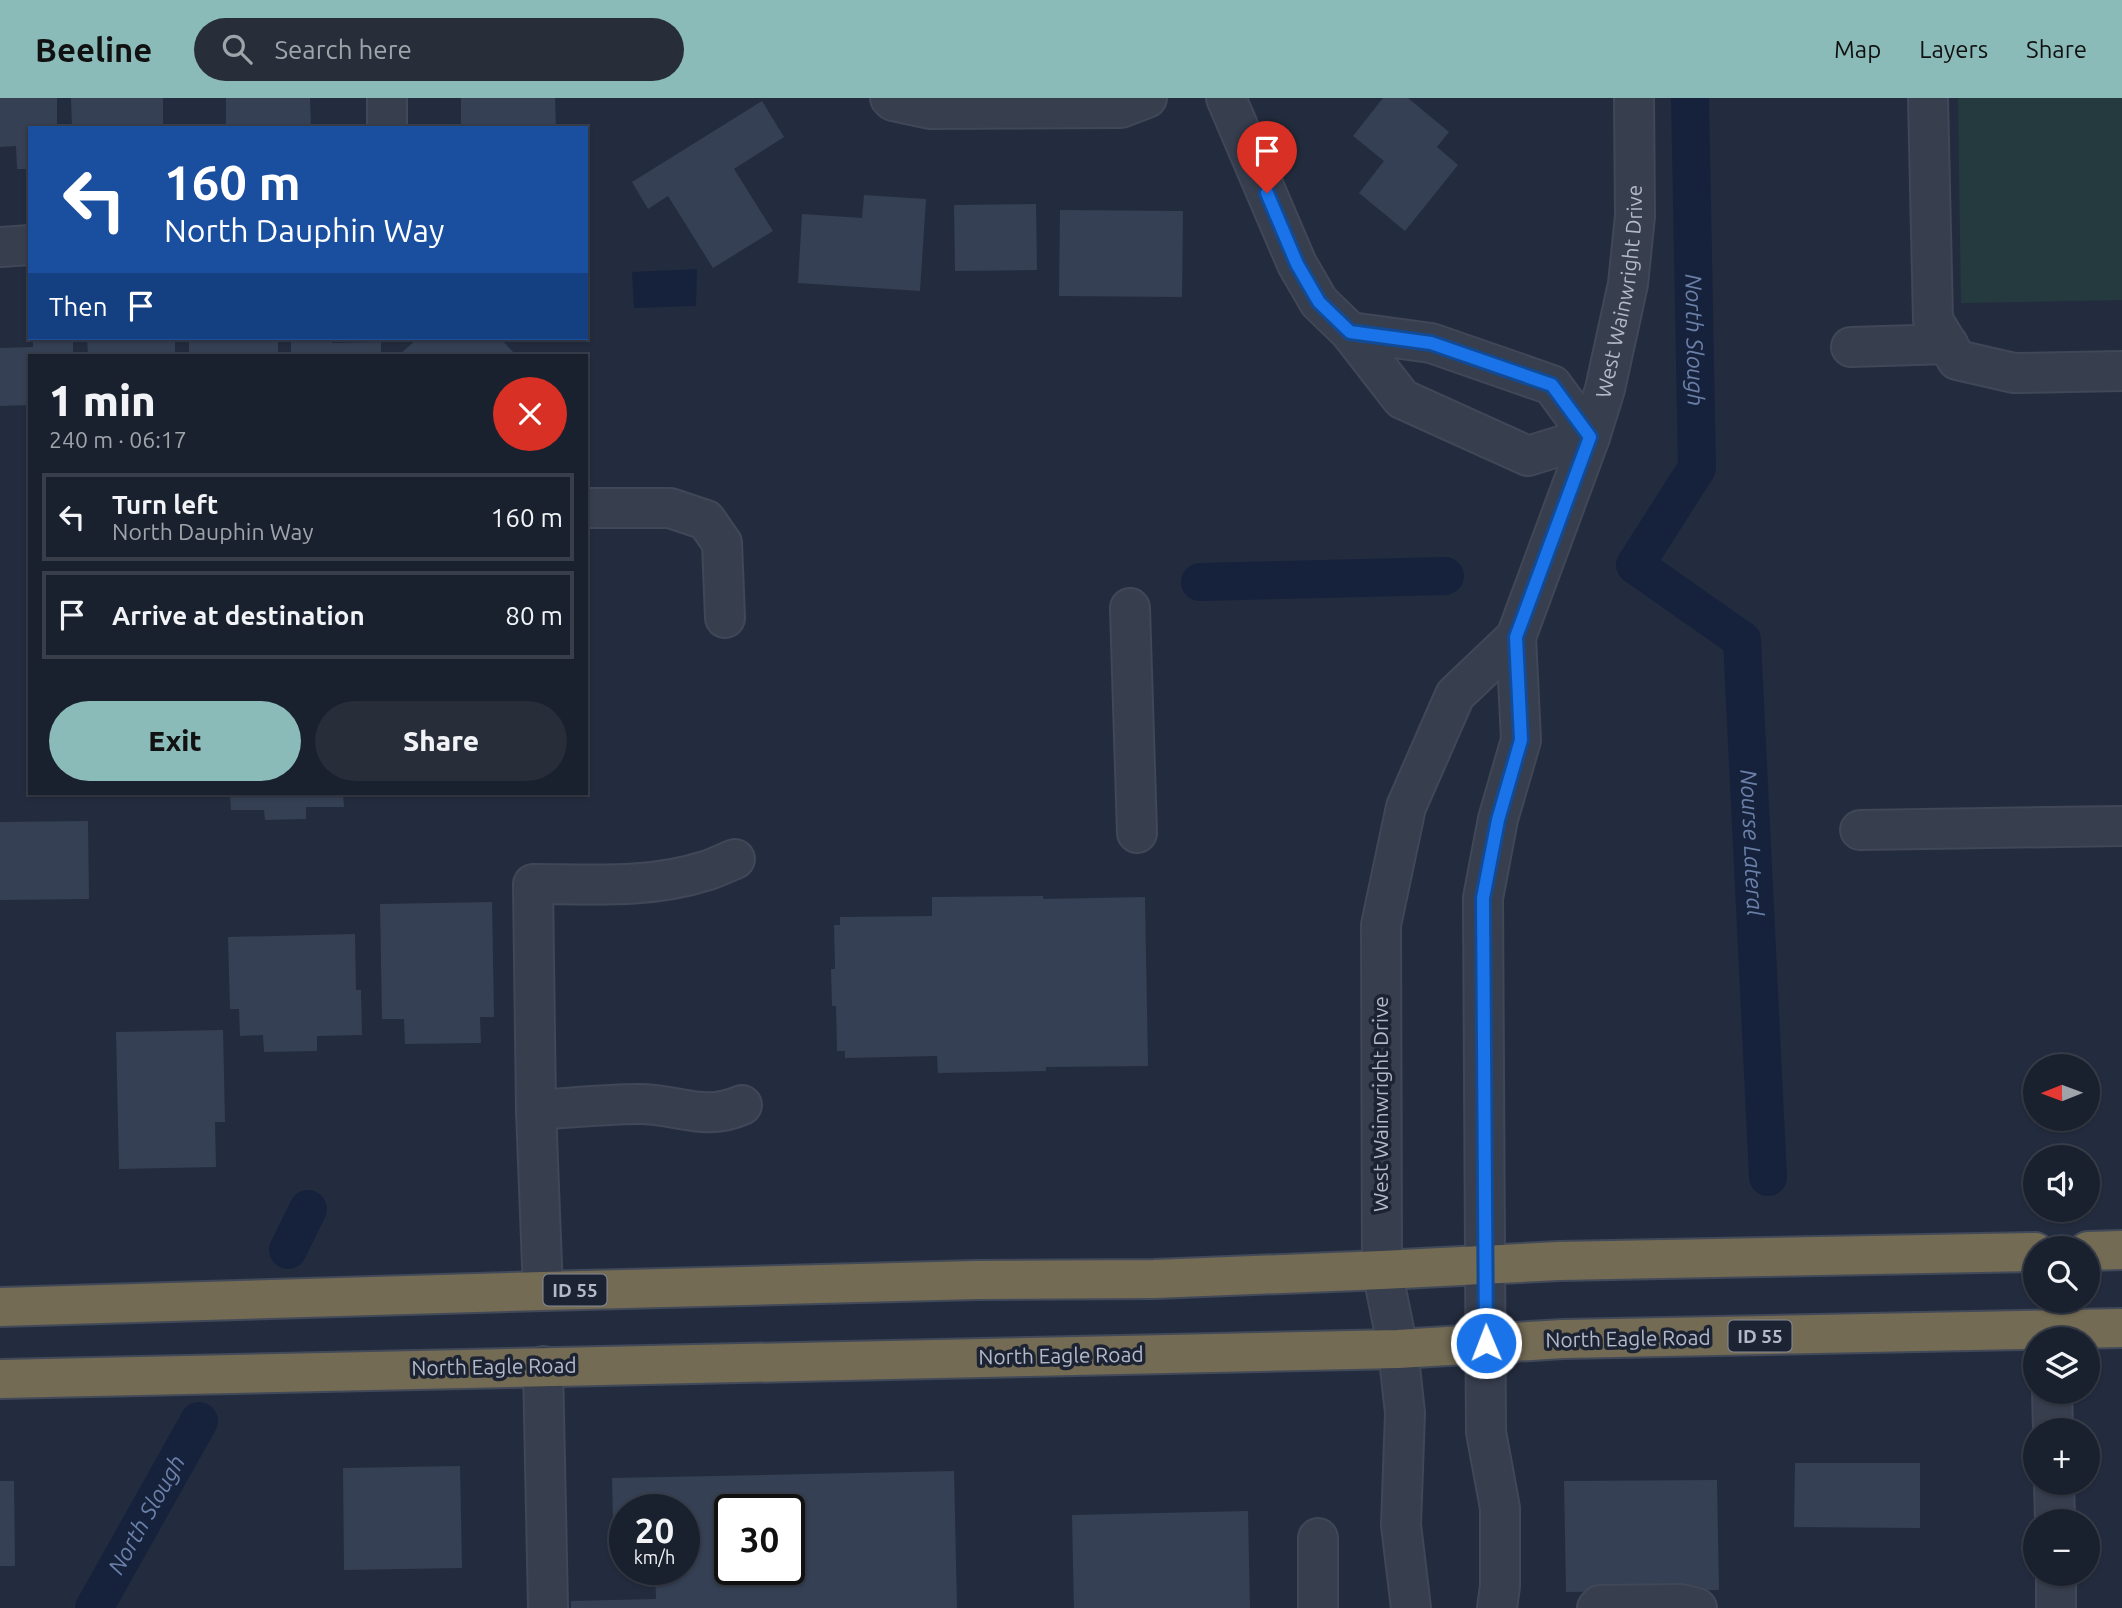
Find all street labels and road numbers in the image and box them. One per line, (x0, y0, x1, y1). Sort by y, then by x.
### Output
street label: West Wainwright Drive (1590, 185, 1646, 400)
street label: West Wainwright Drive (1368, 996, 1392, 1212)
road number: ID 55 (544, 1274, 606, 1306)
road number: ID 55 (1728, 1320, 1792, 1352)
street label: North Eagle Road (1545, 1325, 1711, 1351)
street label: North Eagle Road (978, 1342, 1144, 1368)
street label: North Eagle Road (411, 1353, 577, 1379)

